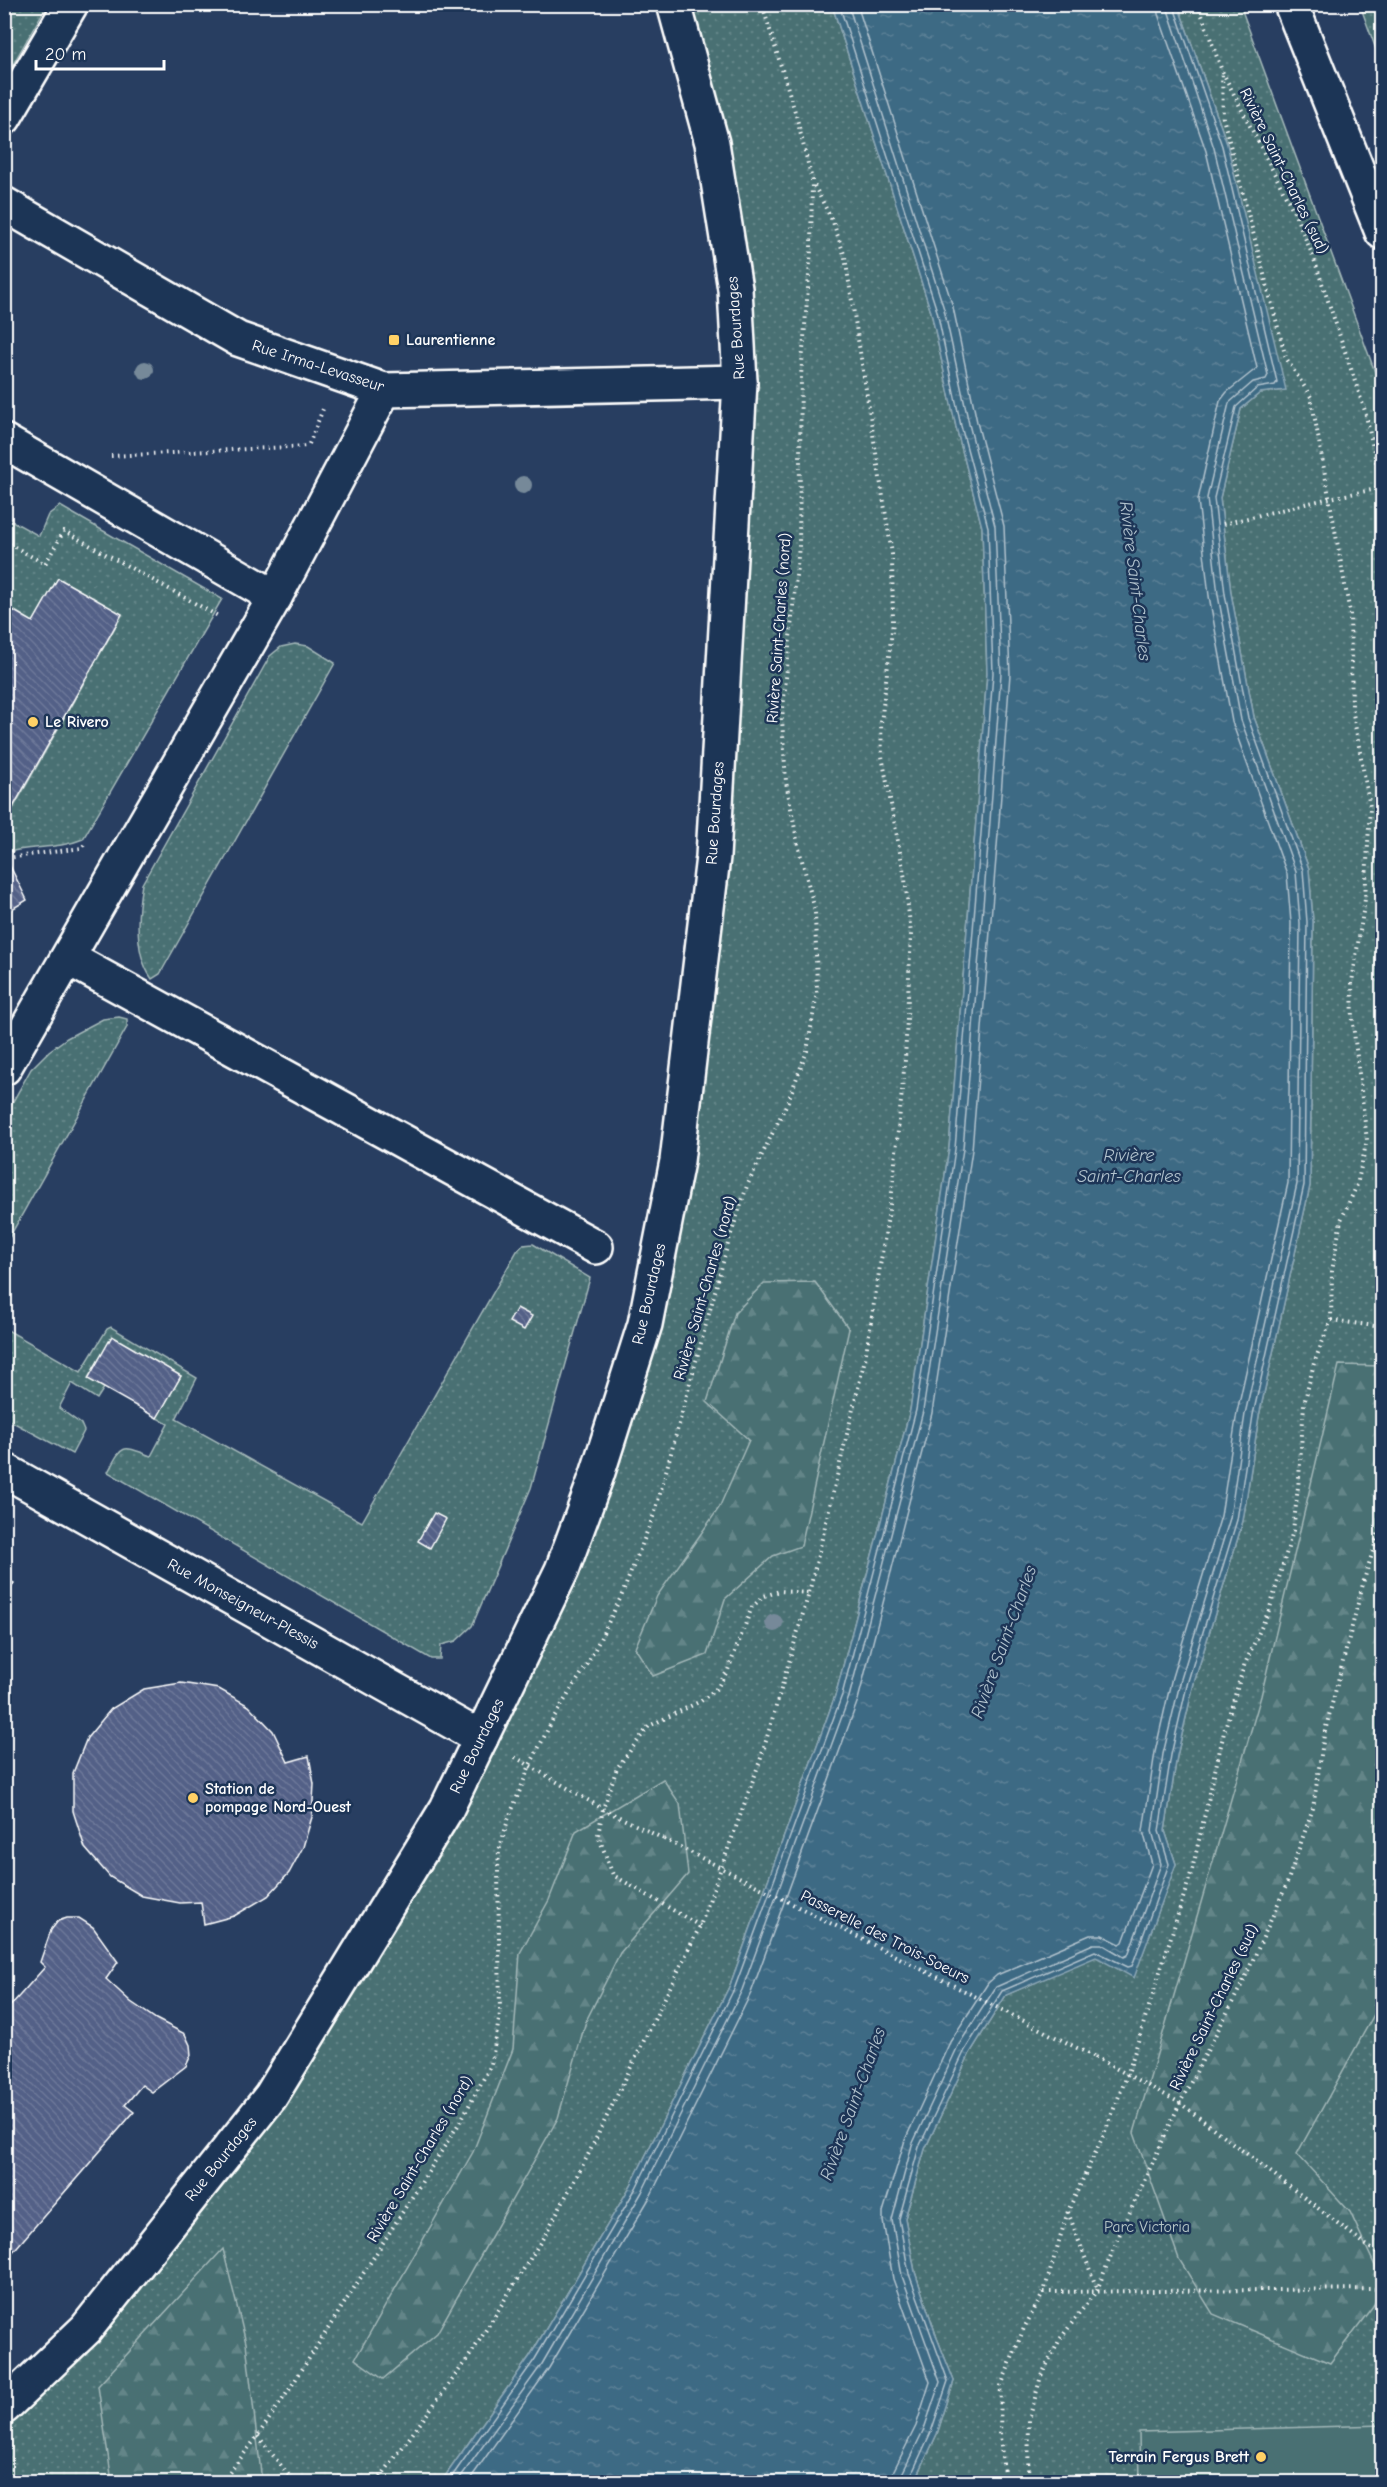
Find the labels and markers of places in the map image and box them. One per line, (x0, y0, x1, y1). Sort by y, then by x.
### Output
place label: Laurentienne (406, 331, 496, 349)
marker: Laurentienne (387, 333, 401, 347)
place label: Le Rivero (45, 713, 109, 731)
marker: Le Rivero (26, 715, 40, 729)
place label: Station de pompage Nord-Ouest (205, 1780, 352, 1816)
marker: Station de pompage Nord-Ouest (186, 1791, 200, 1805)
place label: Terrain Fergus Brett (1108, 2448, 1250, 2466)
marker: Terrain Fergus Brett (1254, 2450, 1268, 2464)

